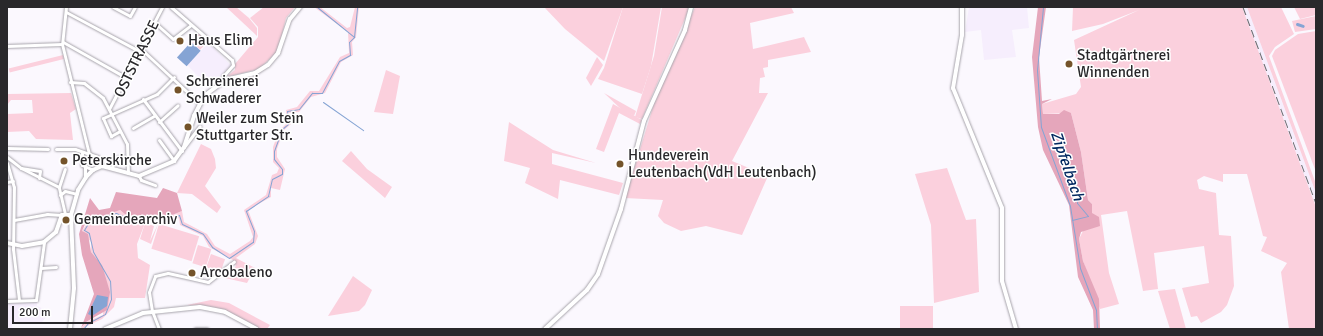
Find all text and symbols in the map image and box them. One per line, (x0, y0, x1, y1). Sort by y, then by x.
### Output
street label: OSTSTRASSE (111, 17, 163, 101)
place label: Haus Elim (188, 32, 253, 50)
marker: Haus Elim (175, 36, 185, 46)
place label: Stadtgärtnerei Winnenden (1077, 46, 1170, 81)
marker: Stadtgärtnerei Winnenden (1064, 59, 1074, 69)
place label: Schreinerei Schwaderer (186, 72, 261, 107)
marker: Schreinerei Schwaderer (173, 85, 183, 95)
place label: Weiler zum Stein Stuttgarter Str. (196, 109, 304, 144)
marker: Weiler zum Stein Stuttgarter Str. (183, 122, 193, 132)
water label: Zipfelbach (1046, 129, 1088, 203)
place label: Hundeverein Leutenbach(VdH Leutenbach) (628, 146, 816, 181)
place label: Peterskirche (72, 152, 152, 170)
marker: Peterskirche (59, 156, 69, 166)
marker: Hundeverein Leutenbach(VdH Leutenbach) (615, 159, 625, 169)
place label: Gemeindearchiv (74, 211, 177, 229)
marker: Gemeindearchiv (61, 215, 71, 225)
place label: Arcobaleno (200, 264, 272, 282)
marker: Arcobaleno (187, 268, 197, 278)
scale bar (14, 298, 95, 324)
text: 200 m (19, 305, 51, 320)

